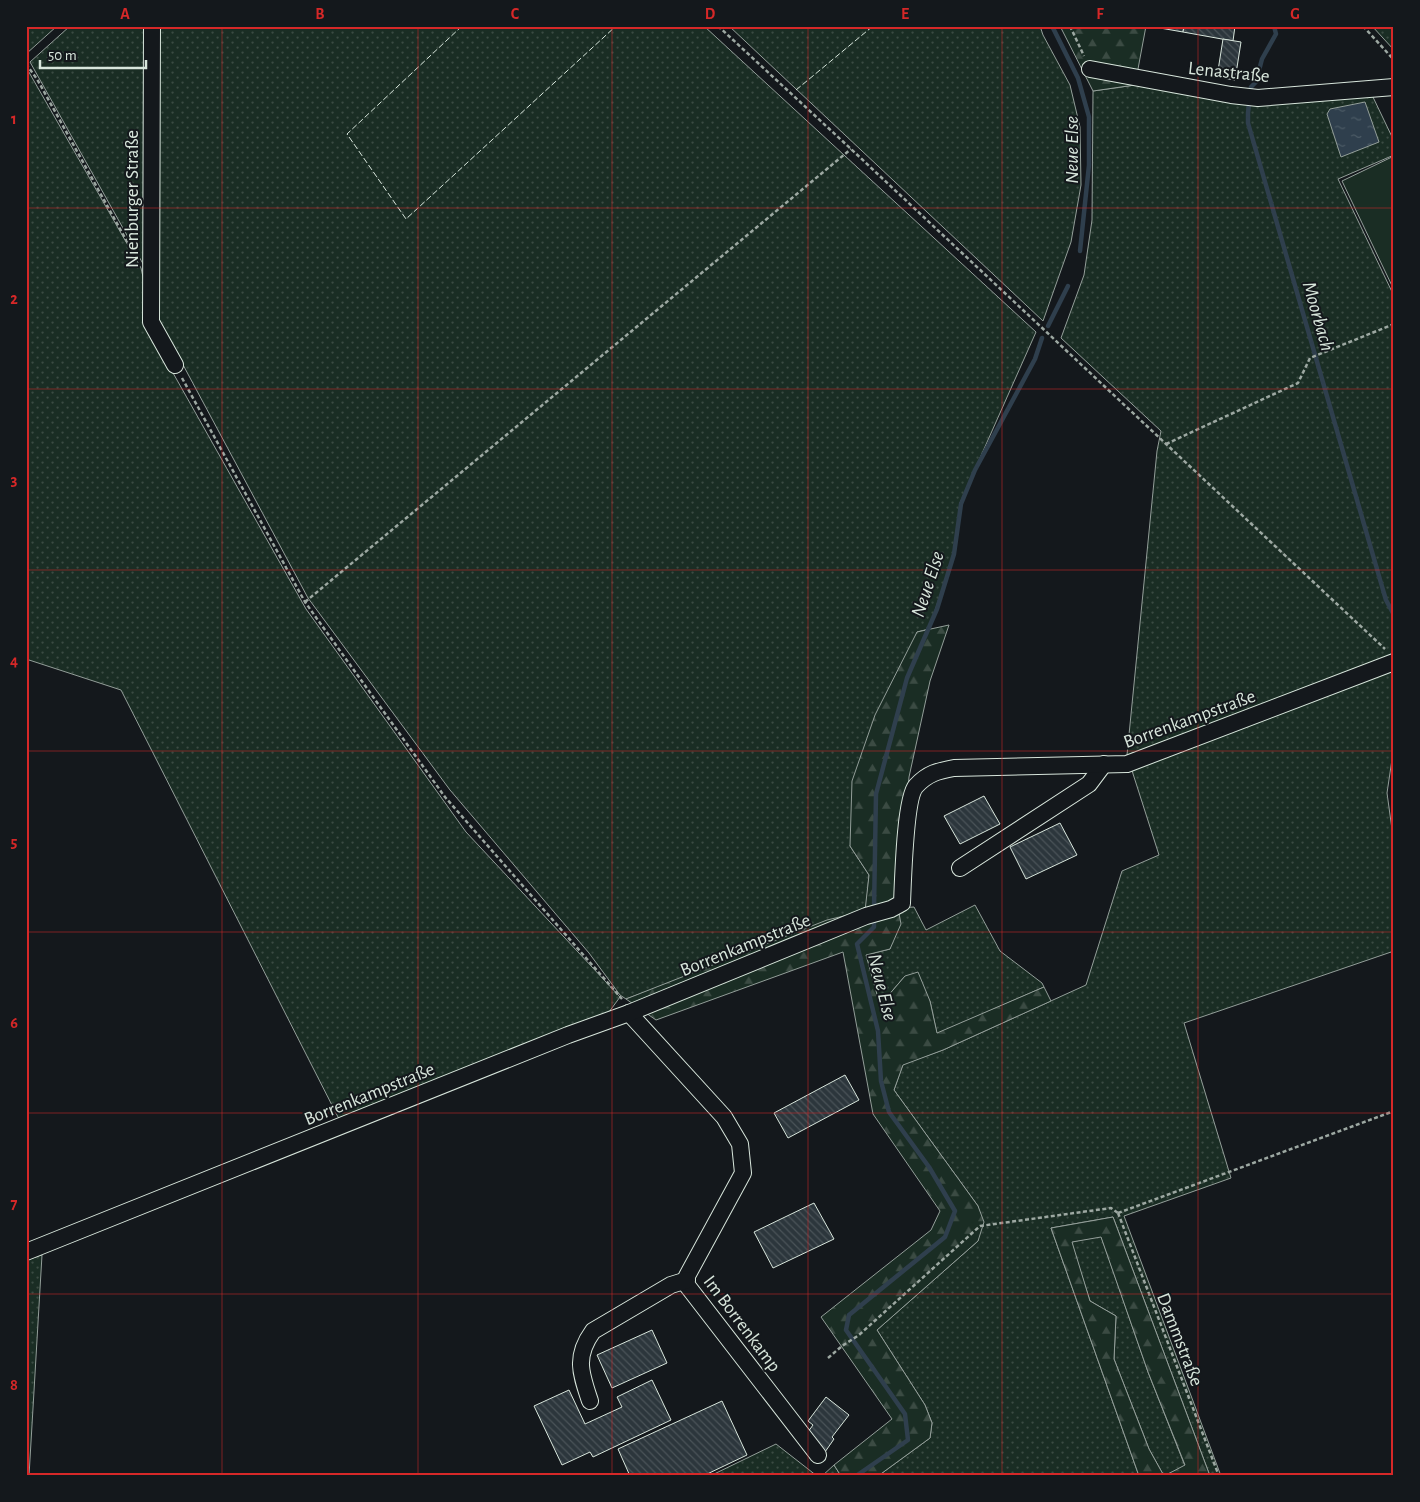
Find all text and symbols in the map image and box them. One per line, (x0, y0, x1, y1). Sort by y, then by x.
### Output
text: A (120, 6, 130, 22)
text: B (315, 6, 325, 22)
text: C (511, 6, 520, 22)
text: D (705, 6, 716, 22)
text: E (901, 6, 909, 22)
text: F (1096, 6, 1104, 22)
text: G (1290, 6, 1300, 22)
scale bar (40, 38, 146, 70)
text: 50 m (48, 48, 77, 63)
street label: Lenastraße (1187, 59, 1271, 86)
text: 1 (11, 111, 17, 127)
water label: Neue Else (1062, 115, 1082, 184)
street label: Nienburger Straße (123, 130, 142, 268)
water label: Moorbach (1299, 279, 1337, 353)
text: 2 (10, 291, 18, 307)
text: 3 (11, 472, 18, 488)
water label: Neue Else (908, 548, 948, 620)
text: 4 (10, 653, 18, 669)
street label: Borrenkampstraße (1121, 687, 1258, 752)
text: 5 (11, 834, 18, 850)
street label: Borrenkampstraße (678, 911, 813, 980)
water label: Neue Else (864, 952, 900, 1023)
text: 6 (10, 1015, 18, 1031)
street label: Borrenkampstraße (302, 1060, 437, 1129)
text: 7 (11, 1196, 18, 1212)
street label: Im Borrenkamp (700, 1272, 784, 1376)
street label: Dammstraße (1153, 1290, 1206, 1389)
text: 8 (10, 1377, 18, 1393)

